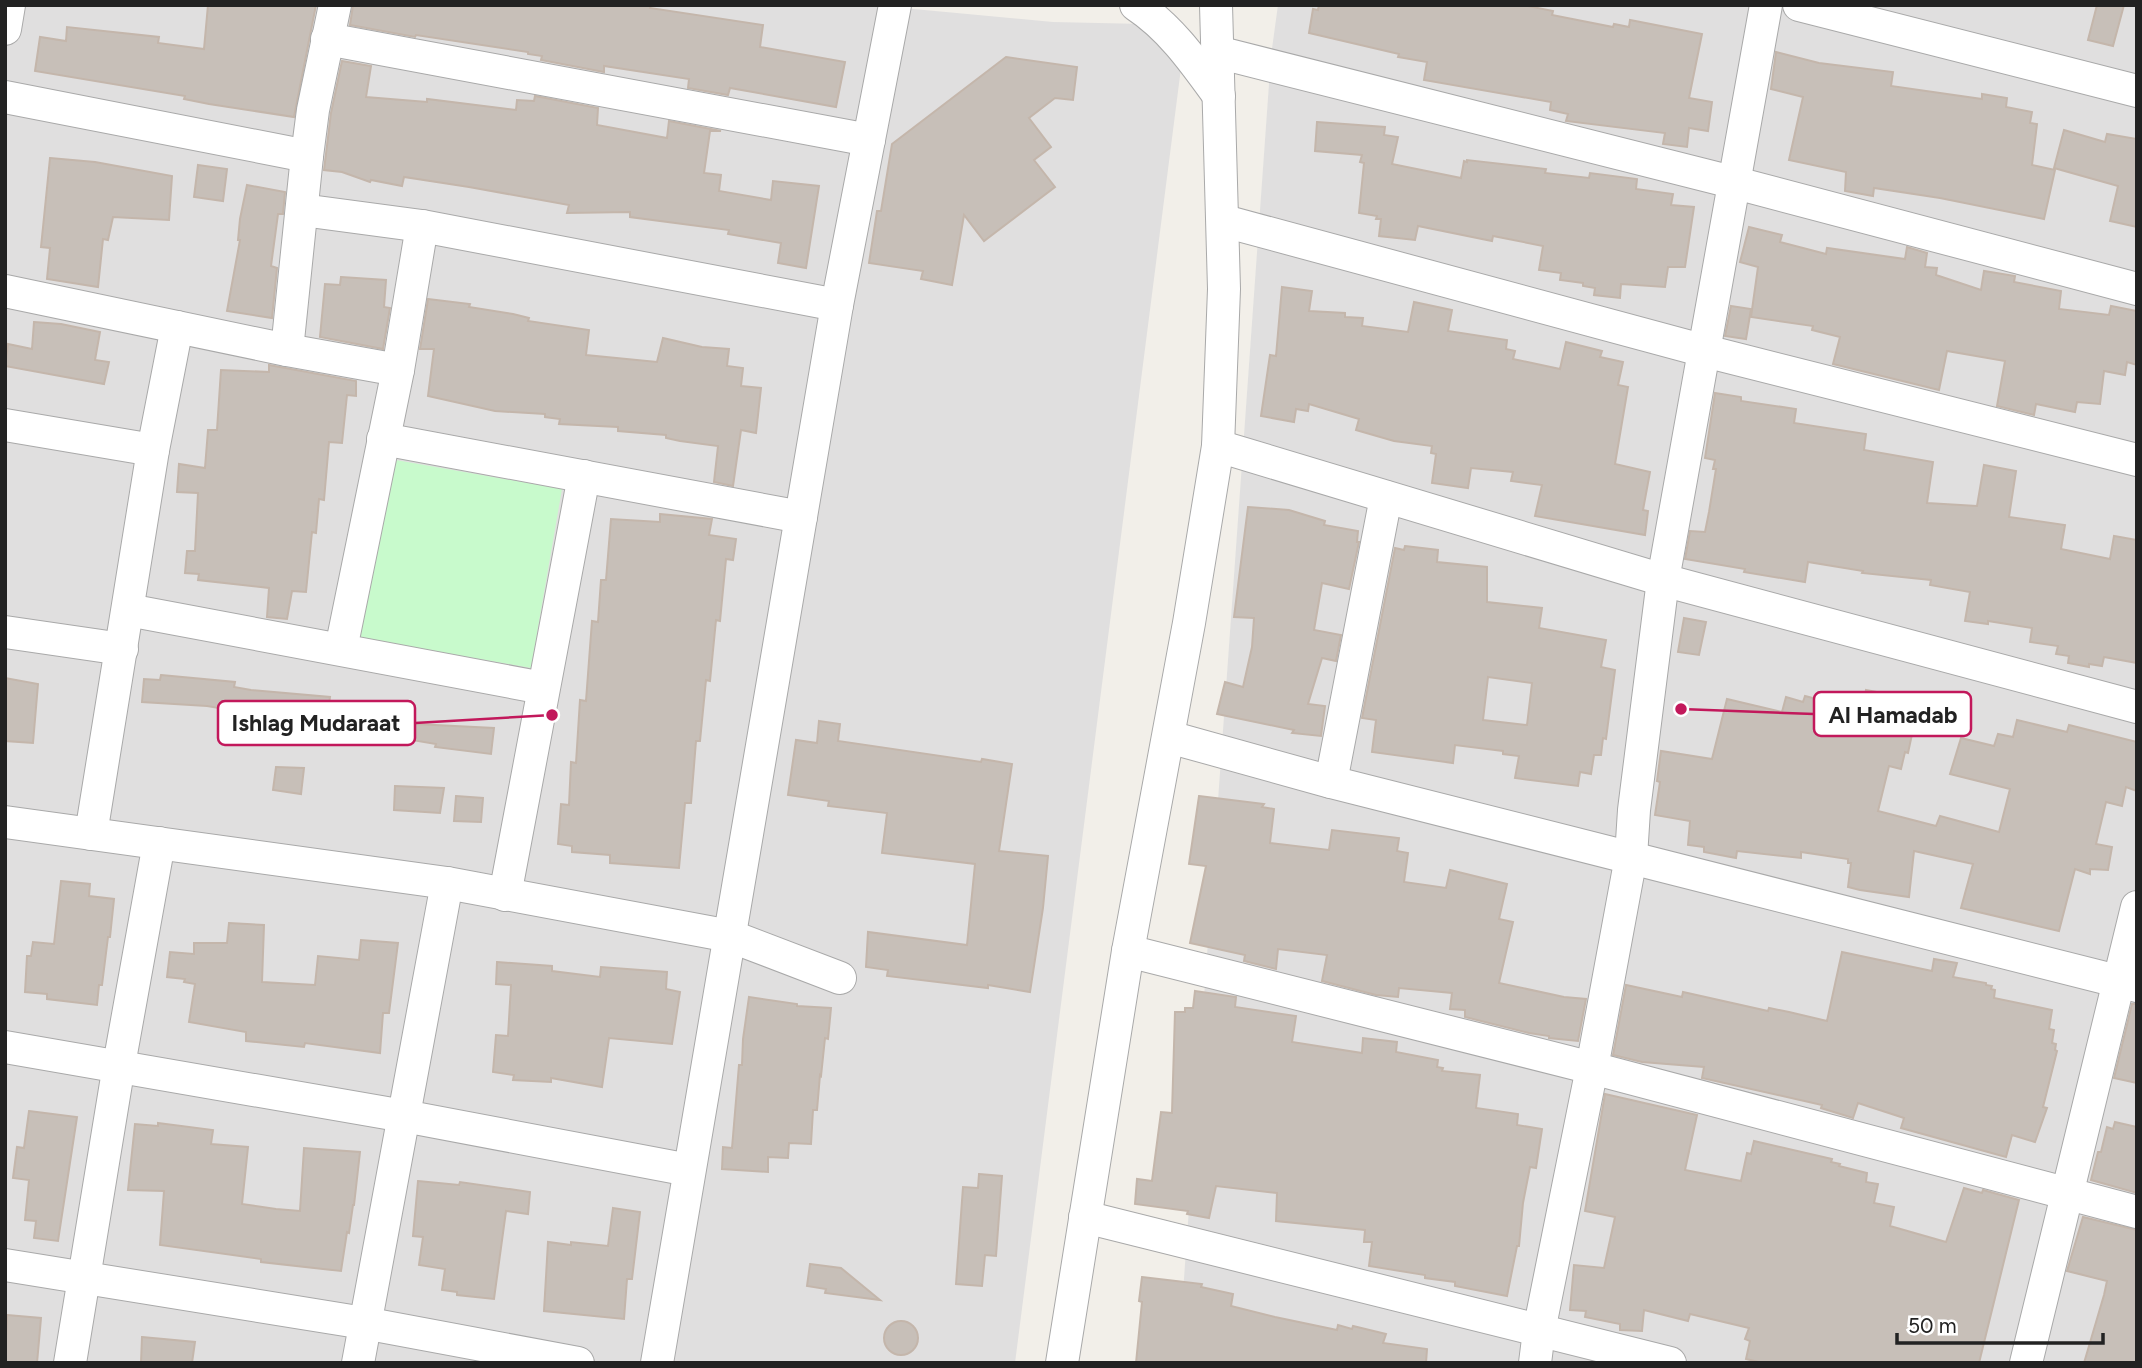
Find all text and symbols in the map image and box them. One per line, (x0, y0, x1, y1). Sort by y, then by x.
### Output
callout: Al Hamadab (1814, 692, 1971, 736)
callout: Ishlag Mudaraat (218, 701, 415, 745)
text: Al Hamadab (1828, 701, 1958, 729)
text: Ishlag Mudaraat (232, 709, 400, 737)
scale bar (1897, 1302, 2104, 1346)
text: 50 m (1908, 1313, 1957, 1338)

